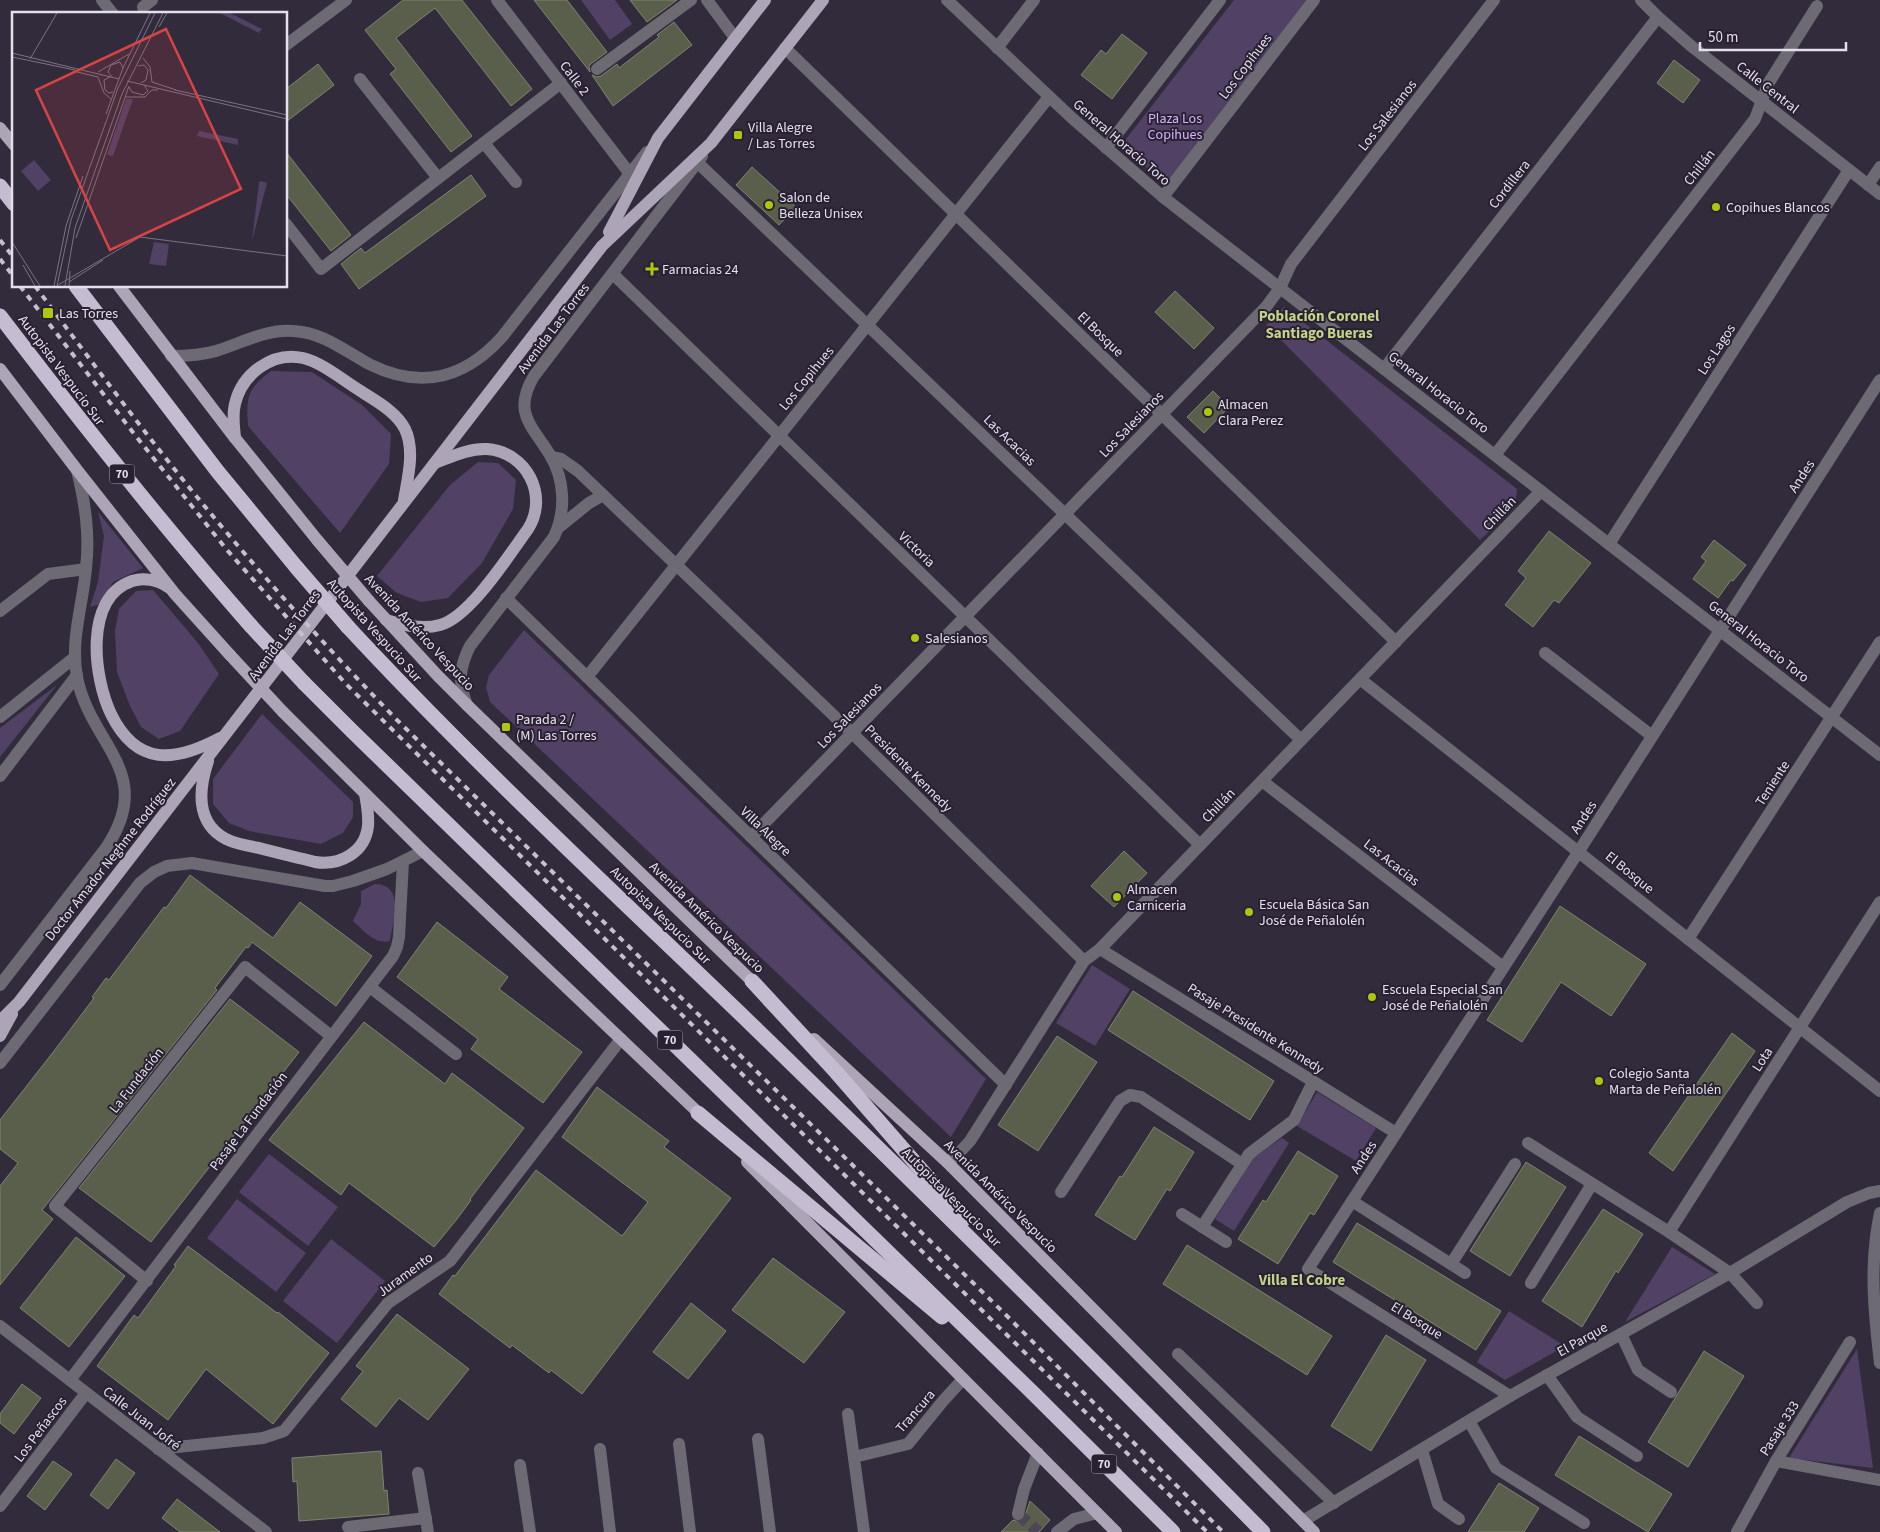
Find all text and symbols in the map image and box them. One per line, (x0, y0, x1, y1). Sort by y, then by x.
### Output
inset map (12, 12, 288, 288)
scale bar (1700, 20, 1846, 52)
text: 50 m (1708, 27, 1738, 48)
street label: Los Copihues (1214, 29, 1277, 104)
street label: Calle 2 (555, 57, 594, 100)
street label: Calle Central (1732, 57, 1803, 119)
street label: Los Salesianos (1354, 76, 1422, 155)
street label: General Horacio Toro (1068, 95, 1174, 191)
park label: Plaza Los Copihues (1148, 109, 1203, 145)
place label: Villa Alegre / Las Torres (748, 118, 815, 154)
marker: Villa Alegre / Las Torres (732, 129, 744, 141)
street label: Chillán (1679, 145, 1720, 190)
street label: Cordillera (1484, 156, 1535, 213)
place label: Salon de Belleza Unisex (779, 188, 864, 224)
place label: Copihues Blancos (1726, 198, 1830, 218)
marker: Salon de Belleza Unisex (763, 199, 775, 211)
marker: Copihues Blancos (1710, 201, 1722, 213)
place label: Farmacias 24 (662, 260, 739, 280)
marker: Farmacias 24 (646, 263, 658, 275)
street label: Avenida Las Torres (513, 279, 595, 378)
place label: Las Torres (59, 304, 118, 324)
marker: Las Torres (41, 306, 55, 320)
district label: Población Coronel Santiago Bueras (1259, 306, 1380, 344)
street label: El Bosque (1073, 307, 1128, 362)
street label: Autopista Vespucio Sur (13, 311, 110, 430)
street label: Los Lagos (1693, 320, 1741, 379)
street label: Los Copihues (775, 342, 839, 415)
street label: General Horacio Toro (1384, 347, 1493, 439)
street label: Los Salesianos (1095, 387, 1169, 462)
place label: Almacen Clara Perez (1218, 395, 1283, 431)
marker: Almacen Clara Perez (1202, 406, 1214, 418)
street label: Las Acacias (979, 411, 1040, 471)
street label: Andes (1784, 456, 1820, 497)
road number: 70 (110, 464, 134, 484)
street label: Chillán (1478, 492, 1521, 535)
street label: Victoria (893, 527, 939, 572)
street label: Avenida Américo Vespucio (360, 570, 479, 696)
street label: Autopista Vespucio Sur (322, 574, 427, 687)
street label: Avenida Las Torres (244, 586, 326, 685)
street label: General Horacio Toro (1704, 596, 1813, 688)
place label: Salesianos (925, 629, 988, 649)
marker: Salesianos (909, 632, 921, 644)
street label: Los Salesianos (813, 678, 887, 753)
place label: Parada 2 / (M) Las Torres (516, 710, 597, 746)
street label: Presidente Kennedy (860, 720, 957, 817)
marker: Parada 2 / (M) Las Torres (500, 721, 512, 733)
street label: Teniente (1751, 757, 1795, 810)
street label: Doctor Amador Neghme Rodríguez (41, 774, 181, 946)
street label: Chillán (1197, 784, 1240, 827)
street label: Andes (1566, 797, 1602, 838)
street label: Villa Alegre (735, 802, 795, 861)
street label: Las Acacias (1359, 835, 1424, 891)
street label: El Bosque (1601, 847, 1658, 899)
street label: Avenida Américo Vespucio (644, 857, 768, 978)
street label: Autopista Vespucio Sur (605, 862, 715, 969)
place label: Almacen Carniceria (1127, 880, 1186, 916)
marker: Almacen Carniceria (1111, 891, 1123, 903)
place label: Escuela Básica San José de Peñalolén (1259, 895, 1370, 931)
marker: Escuela Básica San José de Peñalolén (1243, 906, 1255, 918)
street label: Pasaje Presidente Kennedy (1183, 979, 1328, 1079)
place label: Escuela Especial San José de Peñalolén (1382, 980, 1503, 1016)
marker: Escuela Especial San José de Peñalolén (1366, 991, 1378, 1003)
road number: 70 (658, 1030, 682, 1050)
street label: Lota (1748, 1043, 1778, 1076)
street label: La Fundación (105, 1044, 169, 1118)
place label: Colegio Santa Marta de Peñalolén (1609, 1064, 1721, 1100)
street label: Pasaje La Fundación (205, 1068, 293, 1175)
marker: Colegio Santa Marta de Peñalolén (1593, 1075, 1605, 1087)
street label: Avenida Américo Vespucio (939, 1135, 1062, 1258)
street label: Andes (1346, 1137, 1382, 1178)
street label: Autopista Vespucio Sur (897, 1143, 1006, 1252)
street label: Juramento (374, 1248, 437, 1302)
district label: Villa El Cobre (1258, 1270, 1346, 1291)
street label: El Bosque (1387, 1297, 1446, 1345)
street label: El Parque (1554, 1318, 1612, 1362)
street label: Calle Juan Jofré (98, 1382, 185, 1456)
street label: Trancura (891, 1386, 940, 1438)
street label: Los Peñascos (9, 1393, 72, 1467)
street label: Pasaje 333 (1755, 1397, 1805, 1460)
road number: 70 (1092, 1455, 1116, 1474)

